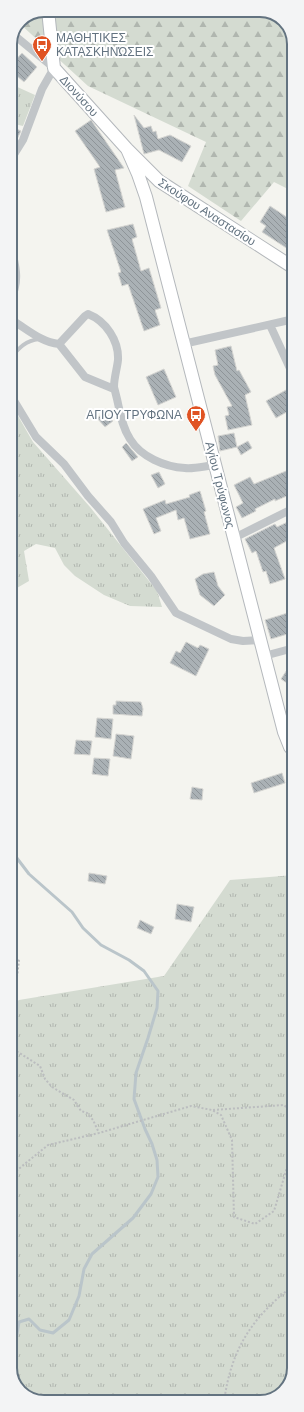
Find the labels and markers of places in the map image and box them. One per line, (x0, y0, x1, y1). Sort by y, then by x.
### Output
place label: ΜΑΘΗΤΙΚΕΣ ΚΑΤΑΣΚΗΝΏΣΕΙΣ (56, 31, 154, 59)
bus stop icon: ΜΑΘΗΤΙΚΕΣ ΚΑΤΑΣΚΗΝΏΣΕΙΣ (31, 34, 53, 62)
bus stop icon: ΑΓΙΟΥ ΤΡΥΦΩΝΑ (185, 404, 207, 432)
place label: ΑΓΙΟΥ ΤΡΥΦΩΝΑ (86, 408, 182, 422)

